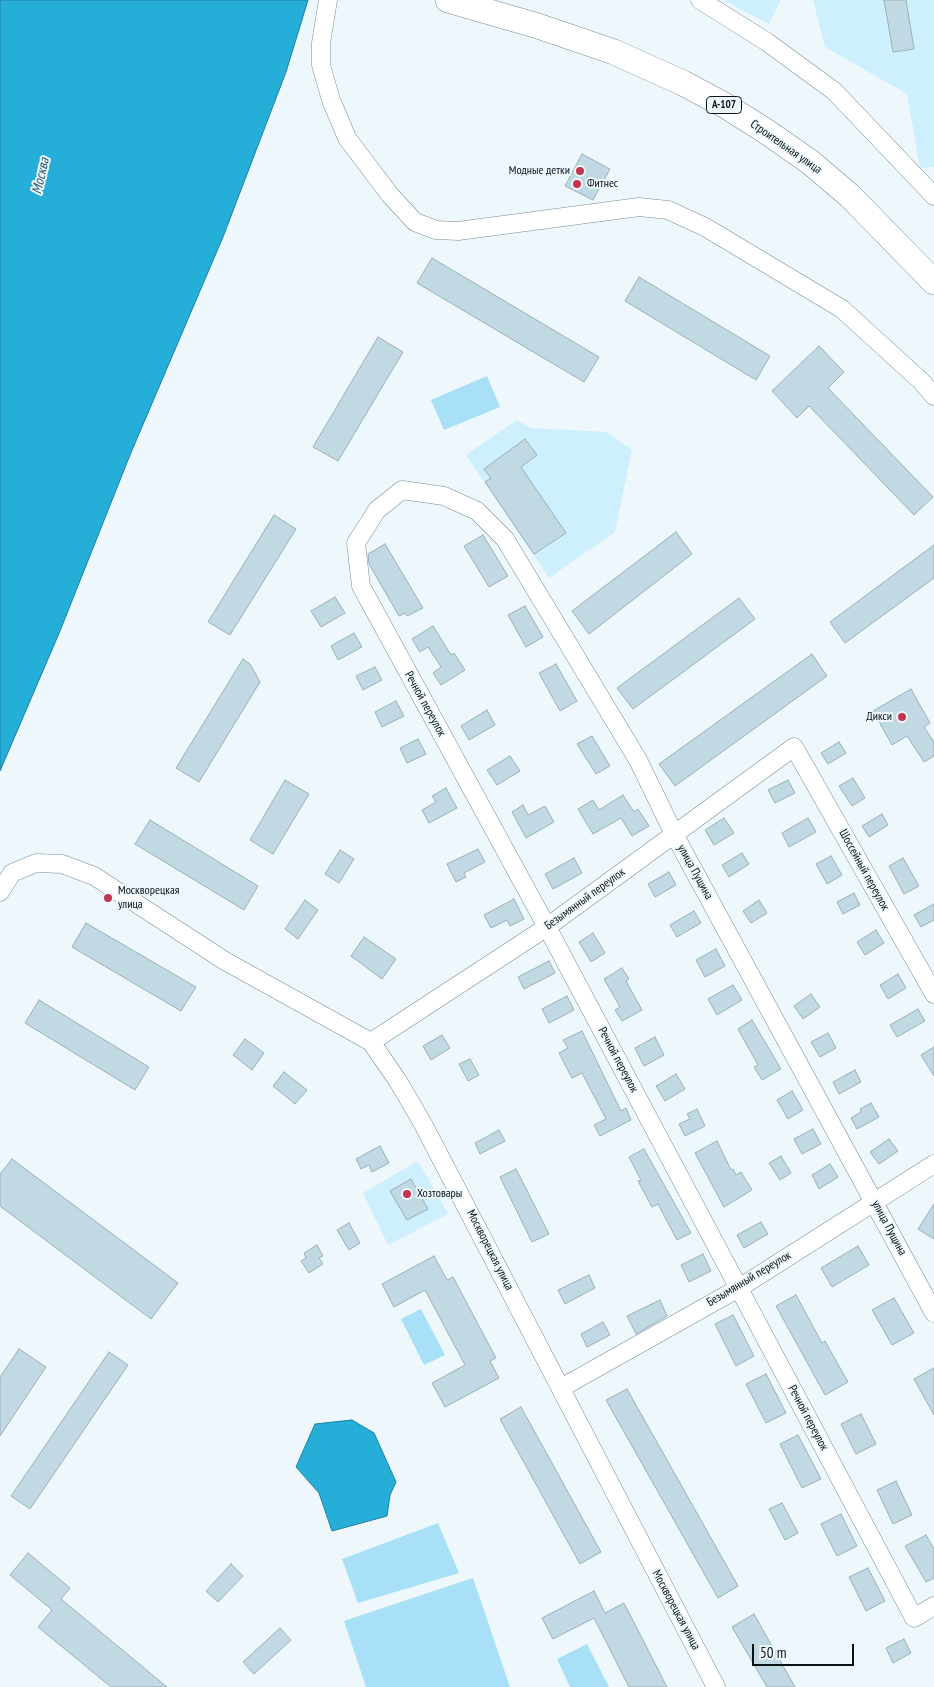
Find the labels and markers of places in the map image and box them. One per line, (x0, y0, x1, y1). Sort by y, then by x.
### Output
place label: Модные детки (509, 164, 570, 178)
marker: Модные детки (574, 165, 586, 177)
place label: Фитнес (587, 177, 618, 191)
marker: Фитнес (571, 178, 583, 190)
place label: Дикси (866, 710, 892, 724)
marker: Дикси (896, 711, 908, 723)
place label: Москворецкая улица (118, 884, 179, 912)
marker: Москворецкая улица (102, 892, 114, 904)
place label: Хозтовары (417, 1187, 462, 1201)
marker: Хозтовары (401, 1188, 413, 1200)

